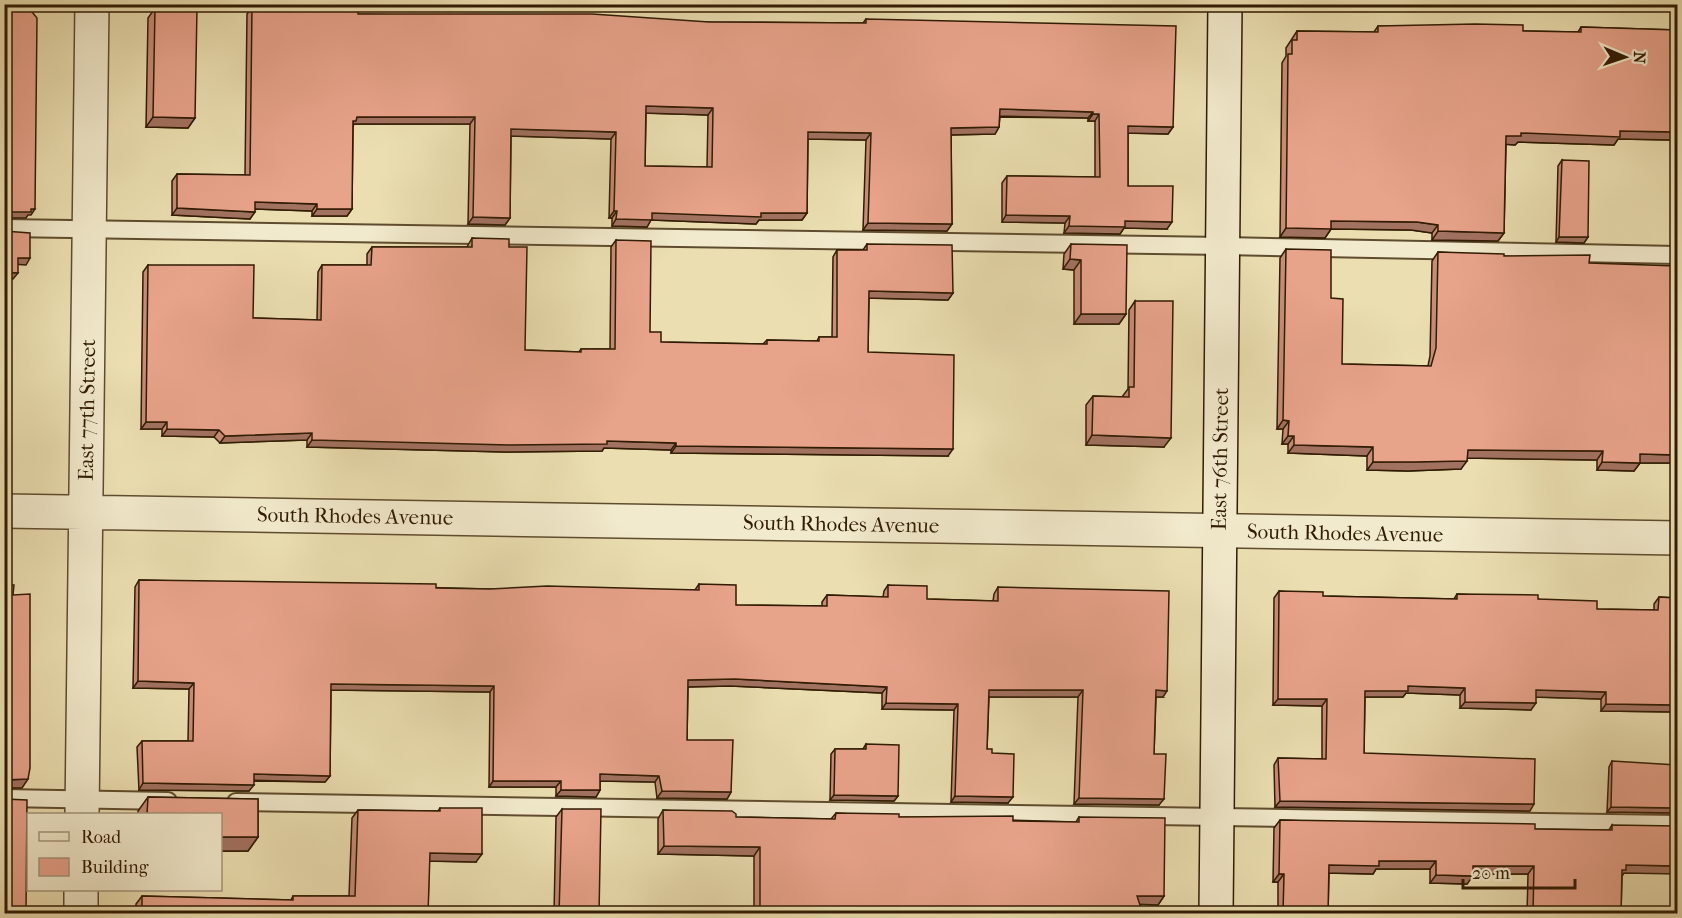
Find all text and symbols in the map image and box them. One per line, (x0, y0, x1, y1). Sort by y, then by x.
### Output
north arrow (1595, 27, 1655, 87)
text: N (1630, 51, 1649, 65)
street label: East 77th Street (74, 338, 100, 481)
street label: East 76th Street (1207, 387, 1233, 531)
street label: South Rhodes Avenue (257, 502, 453, 530)
street label: South Rhodes Avenue (743, 510, 939, 538)
street label: South Rhodes Avenue (1247, 519, 1443, 547)
legend (27, 813, 222, 891)
text: Road (81, 827, 121, 848)
scale bar (1463, 852, 1576, 890)
text: Building (81, 857, 149, 878)
text: 20 m (1472, 863, 1510, 884)

